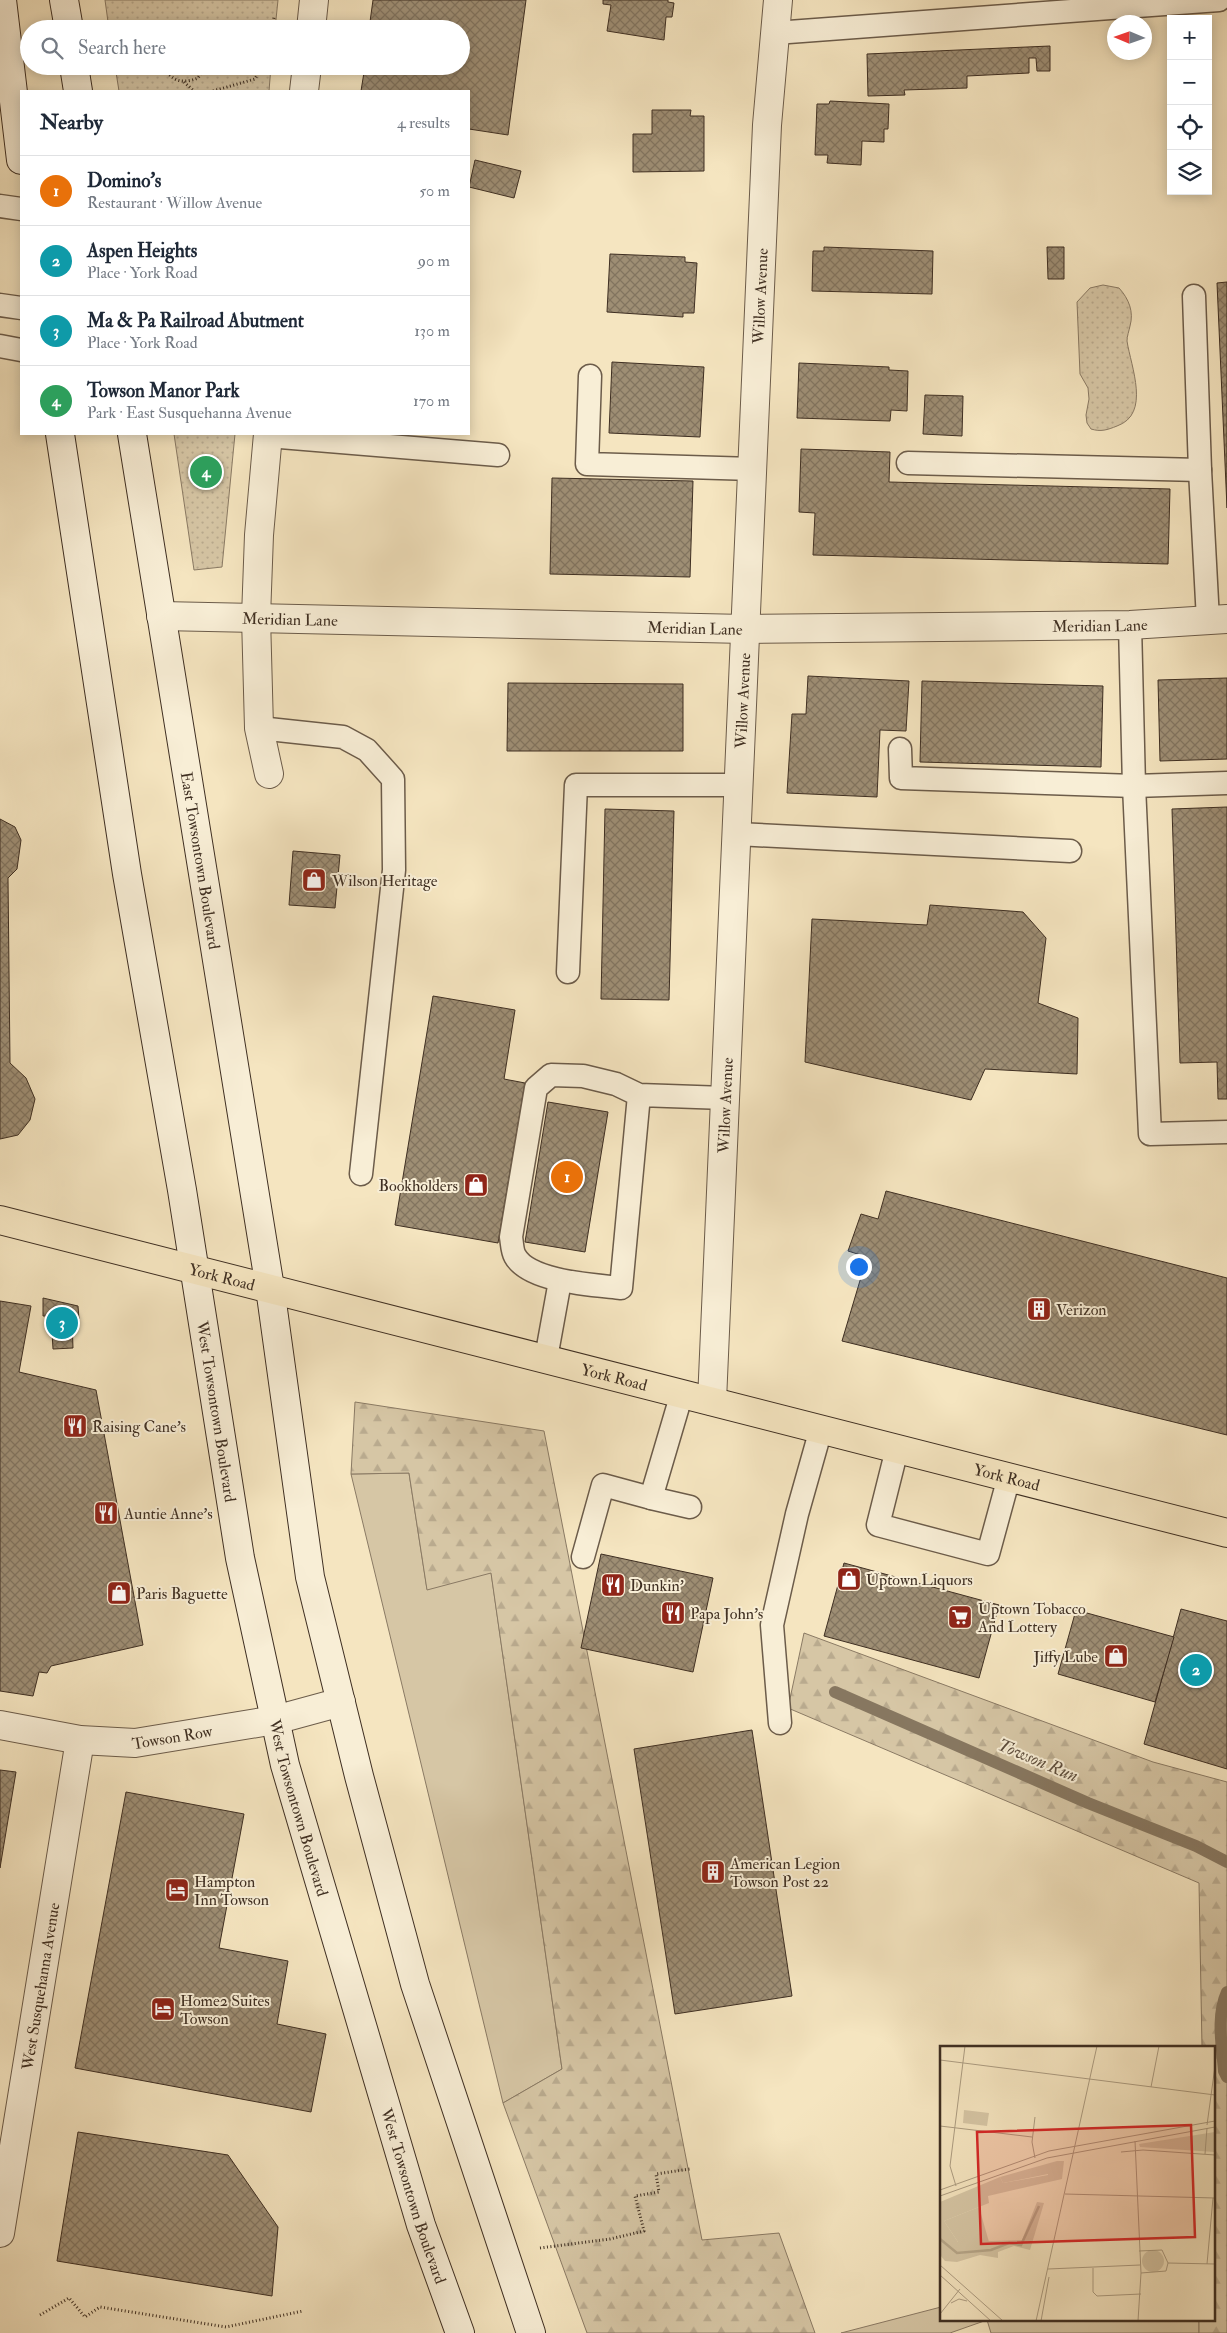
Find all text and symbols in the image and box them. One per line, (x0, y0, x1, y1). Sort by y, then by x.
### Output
north arrow (1107, 15, 1152, 60)
map controls (1167, 15, 1212, 195)
button: + (1167, 15, 1212, 60)
search box (20, 20, 470, 75)
icon: search (38, 34, 66, 62)
text: Search here (78, 36, 166, 60)
button: − (1167, 60, 1212, 105)
button: locate (1167, 105, 1212, 150)
text: Nearby (40, 109, 103, 136)
text: 4 results (397, 113, 450, 133)
button: layers (1167, 150, 1212, 195)
text: Domino's (87, 169, 161, 193)
text: 1 (53, 181, 59, 201)
text: 50 m (419, 181, 450, 201)
text: Restaurant · Willow Avenue (87, 193, 262, 213)
text: Aspen Heights (87, 239, 197, 263)
street label: Willow Avenue (749, 247, 773, 345)
text: 2 (52, 251, 60, 271)
text: 90 m (418, 251, 450, 271)
text: Place · York Road (87, 263, 198, 283)
text: Ma & Pa Railroad Abutment (87, 309, 304, 333)
text: 3 (53, 321, 59, 341)
text: 130 m (414, 321, 450, 341)
text: Place · York Road (87, 333, 198, 353)
text: Towson Manor Park (87, 379, 240, 403)
text: 4 (52, 391, 60, 411)
text: 170 m (413, 391, 450, 411)
text: Park · East Susquehanna Avenue (87, 403, 292, 423)
pin: 4 (190, 453, 222, 491)
street label: Meridian Lane (242, 609, 338, 631)
street label: Meridian Lane (1052, 615, 1149, 637)
street label: Meridian Lane (647, 618, 743, 640)
street label: Willow Avenue (731, 652, 755, 750)
street label: East Towsontown Boulevard (176, 770, 224, 951)
shop icon: Wilson Heritage (301, 867, 327, 893)
place label: Wilson Heritage (331, 871, 438, 891)
street label: Willow Avenue (714, 1057, 738, 1155)
pin: 1 (551, 1158, 583, 1196)
shop icon: Bookholders (463, 1172, 489, 1198)
place label: Bookholders (379, 1176, 458, 1196)
your location (846, 1254, 872, 1280)
street label: York Road (186, 1260, 257, 1296)
building icon: Verizon (1026, 1296, 1052, 1322)
place label: Verizon (1056, 1300, 1107, 1320)
pin: 3 (46, 1304, 78, 1342)
street label: West Towsontown Boulevard (192, 1319, 240, 1504)
street label: York Road (579, 1360, 649, 1396)
restaurant icon: Raising Cane's (62, 1413, 88, 1439)
place label: Raising Cane's (92, 1417, 186, 1437)
street label: York Road (971, 1460, 1042, 1496)
restaurant icon: Auntie Anne's (93, 1500, 119, 1526)
place label: Auntie Anne's (123, 1504, 213, 1524)
shop icon: Uptown Liquors (836, 1566, 862, 1592)
place label: Uptown Liquors (866, 1570, 973, 1591)
restaurant icon: Dunkin' (600, 1572, 626, 1598)
place label: Dunkin' (630, 1576, 684, 1596)
shop icon: Paris Baguette (106, 1580, 132, 1606)
place label: Paris Baguette (136, 1584, 228, 1604)
place label: Uptown Tobacco And Lottery (977, 1599, 1086, 1637)
restaurant icon: Papa John's (660, 1600, 686, 1626)
place label: Papa John's (690, 1604, 763, 1625)
supermarket icon: Uptown Tobacco And Lottery (947, 1604, 973, 1630)
shop icon: Jiffy Lube (1103, 1643, 1129, 1669)
place label: Jiffy Lube (1032, 1647, 1098, 1668)
pin: 2 (1180, 1651, 1212, 1689)
street label: West Towsontown Boulevard (264, 1717, 332, 1899)
street label: Towson Row (131, 1721, 215, 1754)
water label: Towson Run (994, 1733, 1081, 1788)
place label: American Legion Towson Post 22 (729, 1854, 840, 1892)
building icon: American Legion Towson Post 22 (700, 1859, 726, 1885)
place label: Hampton Inn Towson (194, 1872, 269, 1910)
hotel icon: Hampton Inn Towson (164, 1877, 190, 1903)
street label: West Susquehanna Avenue (17, 1901, 65, 2073)
place label: Home2 Suites Towson (180, 1991, 270, 2029)
hotel icon: Home2 Suites Towson (150, 1996, 176, 2022)
inset map (940, 2046, 1214, 2320)
street label: West Towsontown Boulevard (376, 2105, 450, 2287)

